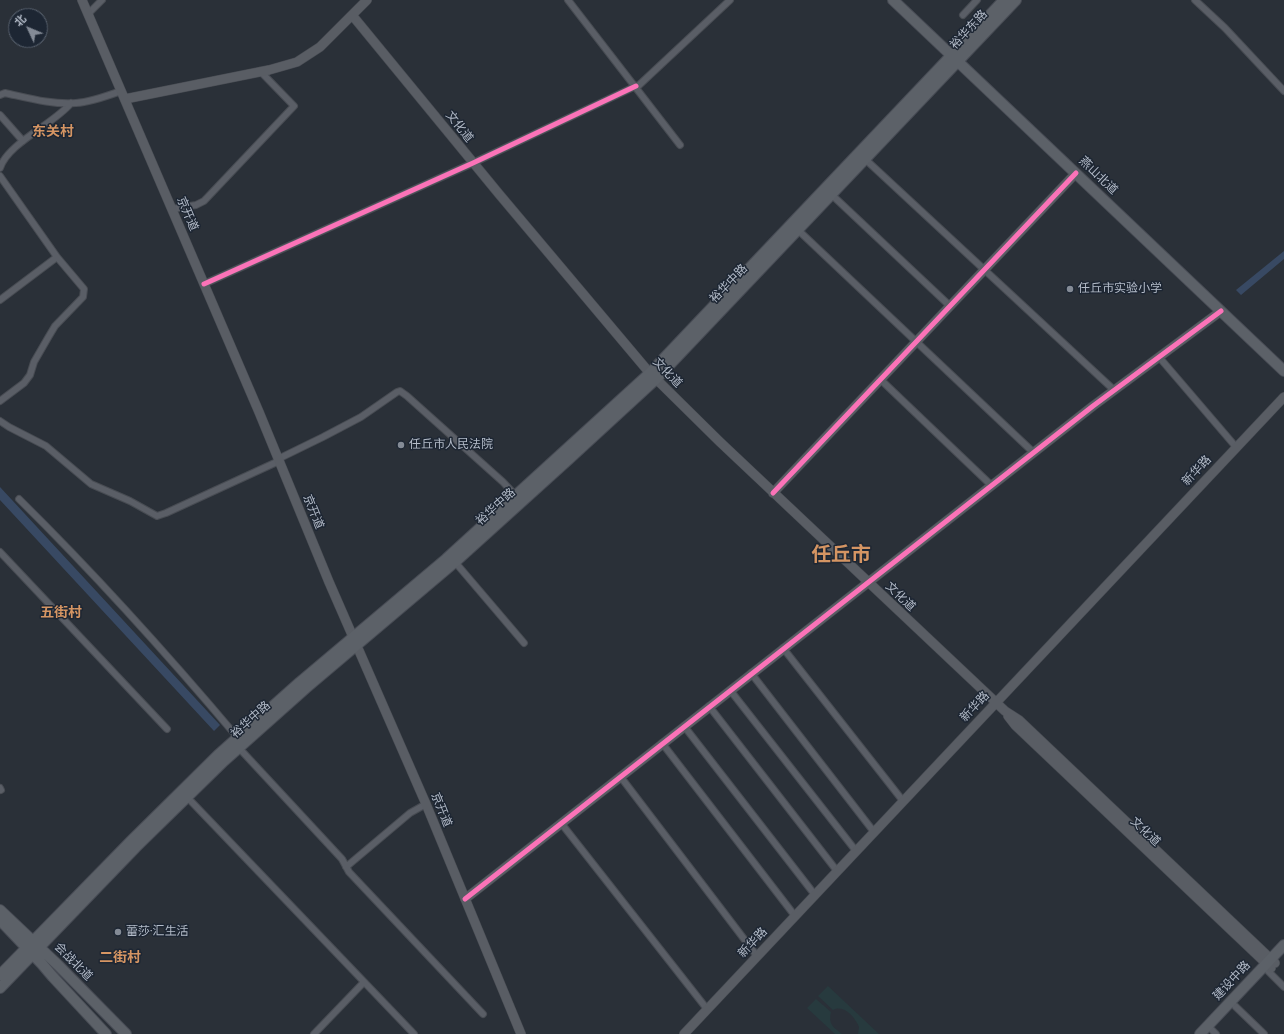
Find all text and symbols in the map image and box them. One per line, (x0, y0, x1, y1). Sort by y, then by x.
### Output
north arrow (8, 8, 48, 48)
street label: 裕华东路 (947, 8, 991, 52)
text: 北 (11, 12, 29, 29)
street label: 文化道 (442, 108, 476, 146)
district label: 东关村 (32, 124, 74, 140)
street label: 燕山北道 (1076, 154, 1120, 198)
street label: 京开道 (173, 195, 201, 233)
street label: 裕华中路 (707, 262, 751, 306)
place label: 任丘市实验小学 (1078, 282, 1162, 296)
marker: 任丘市实验小学 (1065, 284, 1075, 294)
street label: 文化道 (649, 355, 685, 391)
place label: 任丘市人民法院 (409, 438, 493, 452)
marker: 任丘市人民法院 (396, 440, 406, 450)
street label: 新华路 (1179, 453, 1215, 489)
street label: 裕华中路 (473, 486, 519, 528)
street label: 京开道 (300, 493, 326, 531)
district label: 任丘市 (811, 544, 871, 568)
street label: 文化道 (882, 579, 918, 615)
district label: 五街村 (40, 605, 82, 621)
street label: 新华路 (957, 689, 993, 725)
street label: 裕华中路 (228, 699, 274, 741)
street label: 京开道 (428, 791, 454, 829)
street label: 文化道 (1127, 814, 1163, 850)
place label: 蕾莎·汇生活 (126, 925, 188, 939)
street label: 新华路 (735, 925, 771, 961)
marker: 蕾莎·汇生活 (113, 927, 123, 937)
street label: 会战北道 (51, 940, 95, 984)
district label: 二街村 (99, 950, 141, 966)
street label: 建设中路 (1210, 959, 1254, 1003)

